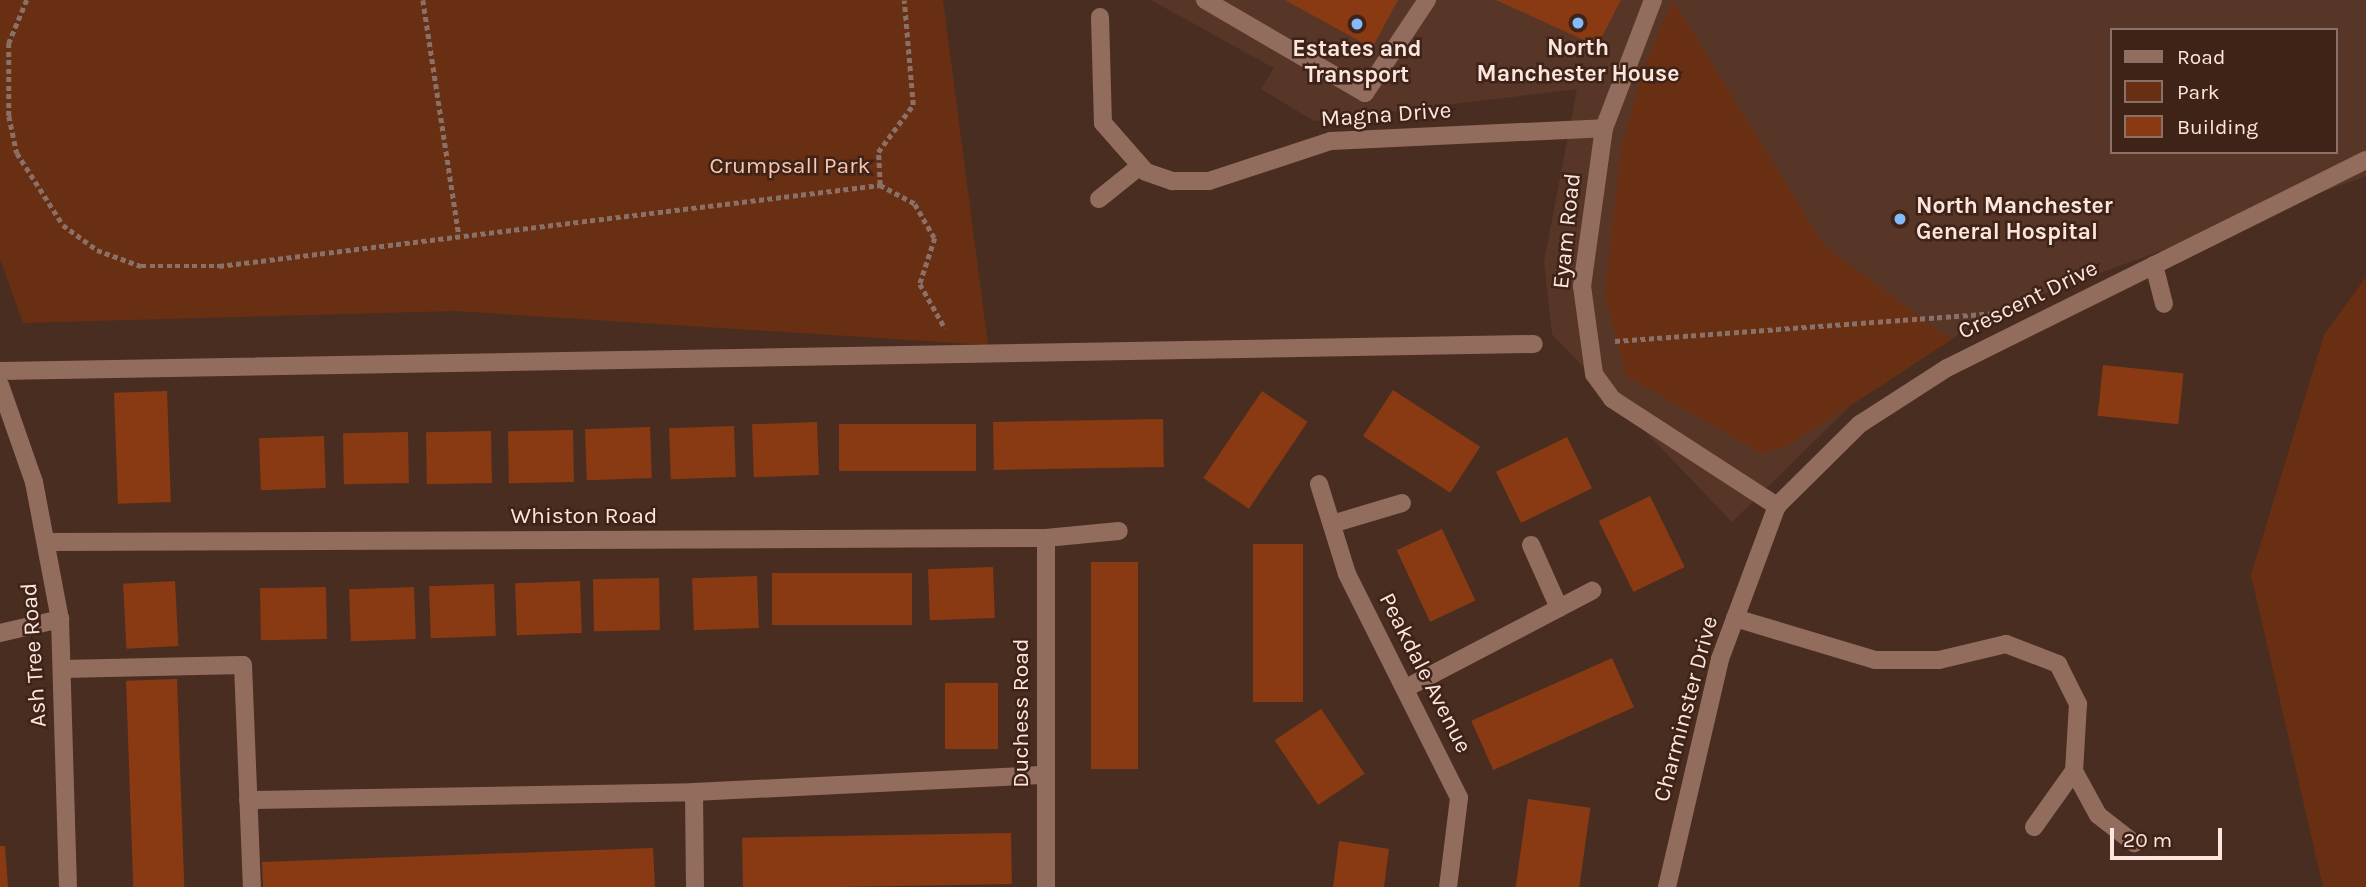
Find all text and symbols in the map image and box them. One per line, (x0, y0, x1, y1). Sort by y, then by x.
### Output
marker: North Manchester House (1570, 15, 1586, 31)
marker: Estates and Transport (1349, 16, 1365, 32)
legend (2110, 28, 2338, 154)
place label: North Manchester House (1477, 34, 1679, 88)
place label: Estates and Transport (1292, 35, 1422, 89)
text: Road (2177, 45, 2225, 69)
text: Park (2177, 80, 2220, 104)
street label: Magna Drive (1320, 97, 1452, 133)
text: Building (2177, 115, 2258, 139)
park label: Crumpsall Park (709, 152, 871, 180)
street label: Eyam Road (1547, 172, 1587, 290)
place label: North Manchester General Hospital (1916, 192, 2113, 246)
marker: North Manchester General Hospital (1890, 209, 1910, 229)
street label: Crescent Drive (1954, 254, 2102, 346)
street label: Whiston Road (511, 502, 657, 530)
street label: Ash Tree Road (15, 582, 53, 728)
street label: Peakdale Avenue (1373, 588, 1477, 758)
street label: Charminster Drive (1648, 613, 1724, 805)
street label: Duchess Road (1007, 638, 1035, 788)
scale bar (2114, 814, 2226, 858)
text: 20 m (2123, 828, 2172, 852)

